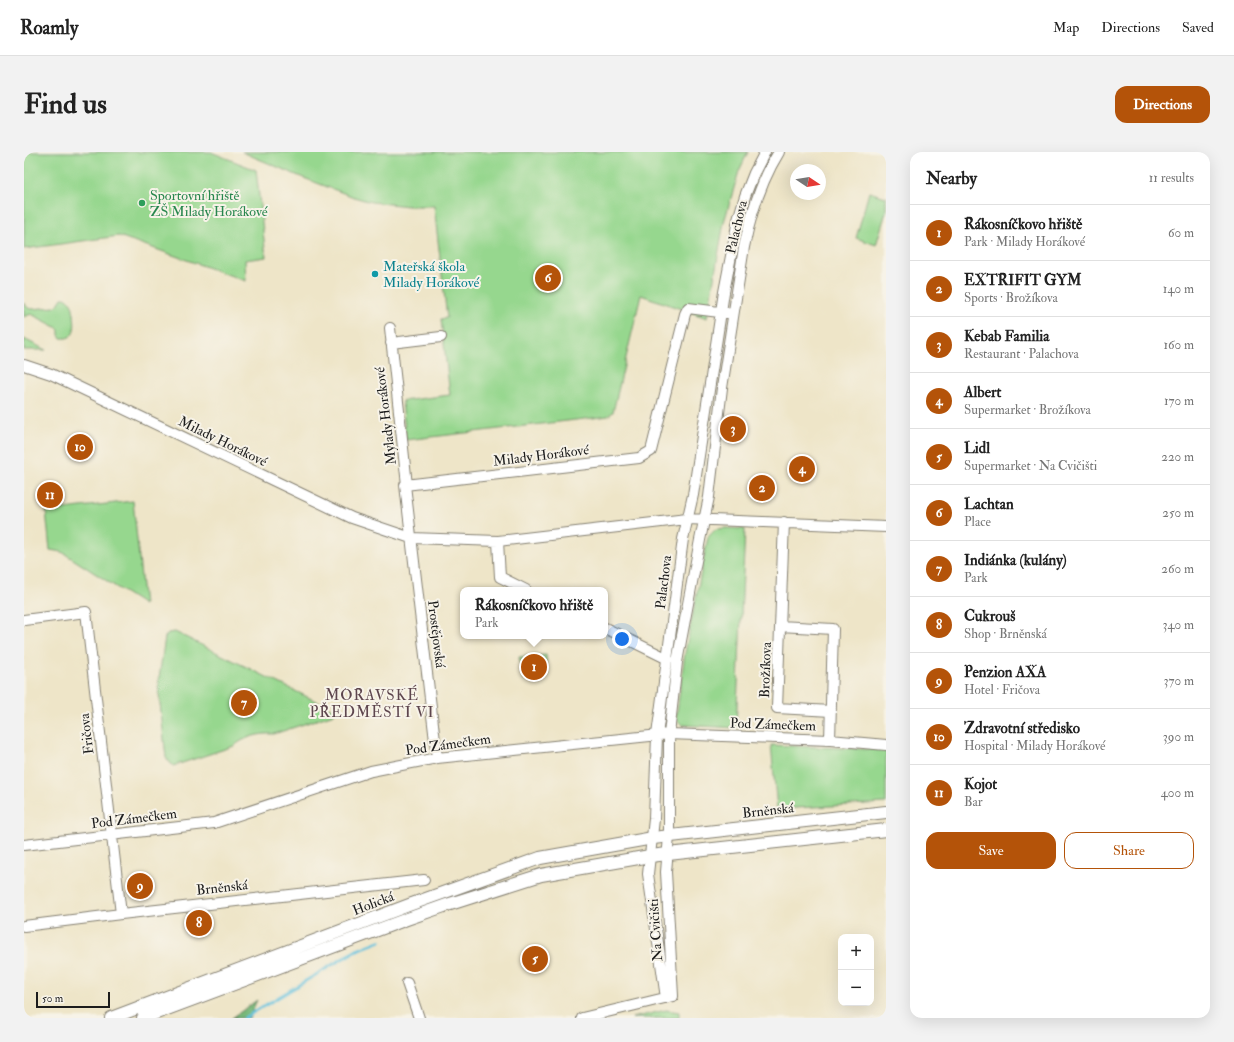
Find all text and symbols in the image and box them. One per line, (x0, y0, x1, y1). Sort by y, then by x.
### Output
text: Roamly (20, 16, 78, 40)
text: Map (1053, 19, 1079, 36)
text: Directions (1101, 19, 1160, 36)
text: Saved (1182, 19, 1214, 36)
button: Directions (1115, 86, 1210, 123)
text: Find us (24, 87, 107, 122)
north arrow (790, 164, 826, 200)
text: Nearby (926, 168, 977, 189)
text: 11 results (1149, 170, 1194, 186)
place label: Sportovní hřiště ZŠ Milady Horákové (150, 187, 268, 221)
marker: Sportovní hřiště ZŠ Milady Horákové (137, 198, 147, 208)
street label: Palachova (722, 199, 751, 255)
text: Rákosníčkovo hřiště (964, 215, 1082, 234)
text: 1 (937, 225, 941, 241)
text: 60 m (1168, 225, 1194, 241)
text: Park · Milady Horákové (964, 234, 1085, 250)
place label: Mateřská škola Milady Horákové (383, 258, 480, 292)
pin: 6 (535, 263, 561, 293)
marker: Mateřská škola Milady Horákové (370, 269, 380, 279)
text: EXTRIFIT GYM (964, 271, 1082, 290)
text: 2 (936, 281, 942, 297)
text: 140 m (1163, 281, 1194, 297)
text: Sports · Brožíkova (964, 290, 1058, 306)
text: Kebab Familia (964, 327, 1049, 346)
text: 3 (937, 337, 942, 353)
text: 160 m (1163, 337, 1194, 353)
text: Restaurant · Palachova (964, 346, 1079, 362)
street label: Mylady Horákové (371, 366, 401, 466)
text: Albert (964, 383, 1001, 402)
text: 4 (935, 393, 943, 409)
text: 170 m (1164, 393, 1194, 409)
text: Supermarket · Brožíkova (964, 402, 1091, 418)
street label: Milady Horákové (175, 413, 270, 471)
pin: 3 (720, 414, 746, 444)
pin: 10 (67, 432, 93, 462)
text: Lidl (964, 439, 990, 458)
street label: Milady Horákové (492, 441, 590, 471)
text: 5 (936, 449, 942, 465)
text: 220 m (1161, 449, 1194, 465)
pin: 4 (789, 454, 815, 484)
text: Supermarket · Na Cvičišti (964, 458, 1097, 474)
pin: 2 (749, 473, 775, 503)
pin: 11 (37, 480, 63, 510)
text: Lachtan (964, 495, 1014, 514)
text: 6 (936, 505, 942, 521)
text: 250 m (1162, 505, 1194, 521)
text: Place (964, 514, 991, 530)
text: Indiánka (kulány) (964, 551, 1067, 570)
street label: Palachova (652, 554, 675, 610)
text: 7 (936, 561, 942, 577)
text: 260 m (1161, 561, 1194, 577)
text: Park (964, 570, 988, 586)
popup (460, 587, 608, 639)
text: Rákosníčkovo hřiště (475, 596, 593, 615)
street label: Prostějovská (424, 599, 449, 669)
text: Cukrouš (964, 607, 1015, 626)
text: Park (475, 615, 499, 631)
text: 8 (936, 617, 942, 633)
text: 340 m (1163, 617, 1194, 633)
text: Shop · Brněnská (964, 626, 1047, 642)
your location (612, 629, 632, 649)
street label: Brožíkova (756, 641, 775, 698)
pin: 1 (521, 652, 547, 682)
text: Penzion AXA (964, 663, 1046, 682)
text: 9 (936, 673, 942, 689)
text: 370 m (1164, 673, 1194, 689)
text: Hotel · Fričova (964, 682, 1040, 698)
district label: MORAVSKÉ PŘEDMĚSTÍ VI (310, 684, 434, 722)
pin: 7 (231, 688, 257, 718)
street label: Fričova (76, 712, 97, 755)
street label: Pod Zámečkem (730, 715, 816, 735)
text: Zdravotní středisko (964, 719, 1080, 738)
text: 10 (933, 729, 945, 745)
text: 390 m (1163, 729, 1194, 745)
street label: Pod Zámečkem (404, 730, 492, 759)
text: Hospital · Milady Horákové (964, 738, 1106, 754)
text: Kojot (964, 775, 997, 794)
text: 11 (934, 785, 944, 801)
text: 400 m (1161, 785, 1194, 801)
text: Bar (964, 794, 983, 810)
street label: Brněnská (741, 799, 795, 822)
street label: Pod Zámečkem (90, 805, 178, 832)
button: Save (926, 832, 1056, 869)
button: Share (1064, 832, 1194, 869)
pin: 9 (127, 871, 153, 901)
street label: Brněnská (195, 876, 249, 899)
street label: Holická (350, 888, 397, 919)
street label: Na Cvičišti (645, 898, 666, 962)
pin: 8 (186, 908, 212, 938)
map controls (838, 934, 874, 1006)
button: + (838, 934, 874, 970)
pin: 5 (522, 944, 548, 974)
button: − (838, 970, 874, 1006)
scale bar (36, 990, 110, 1009)
text: 50 m (42, 992, 63, 1005)

